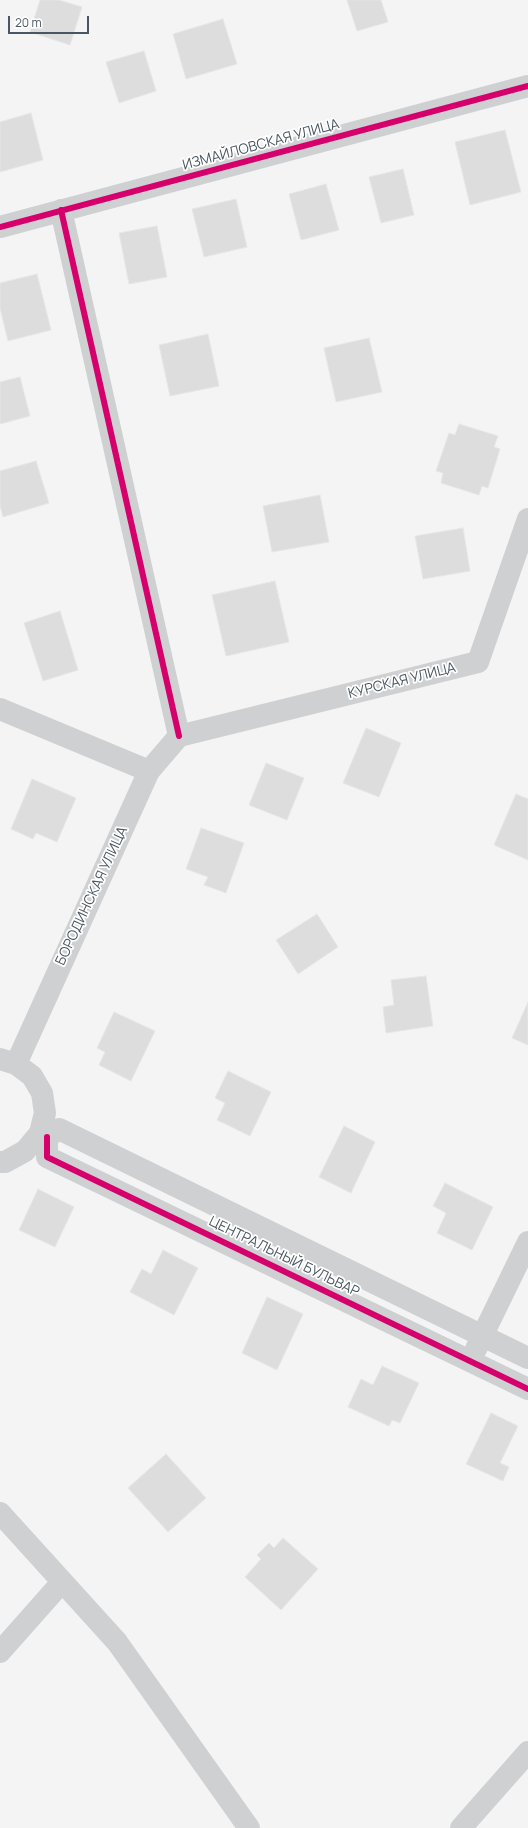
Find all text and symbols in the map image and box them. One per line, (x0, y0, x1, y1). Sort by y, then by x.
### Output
scale bar (10, 8, 91, 34)
text: 20 m (15, 14, 42, 31)
street label: ИЗМАЙЛОВСКАЯ УЛИЦА (181, 116, 341, 174)
street label: КУРСКАЯ УЛИЦА (346, 660, 458, 702)
street label: БОРОДИНСКАЯ УЛИЦА (52, 824, 132, 968)
street label: ЦЕНТРАЛЬНЫЙ БУЛЬВАР (206, 1213, 362, 1301)

